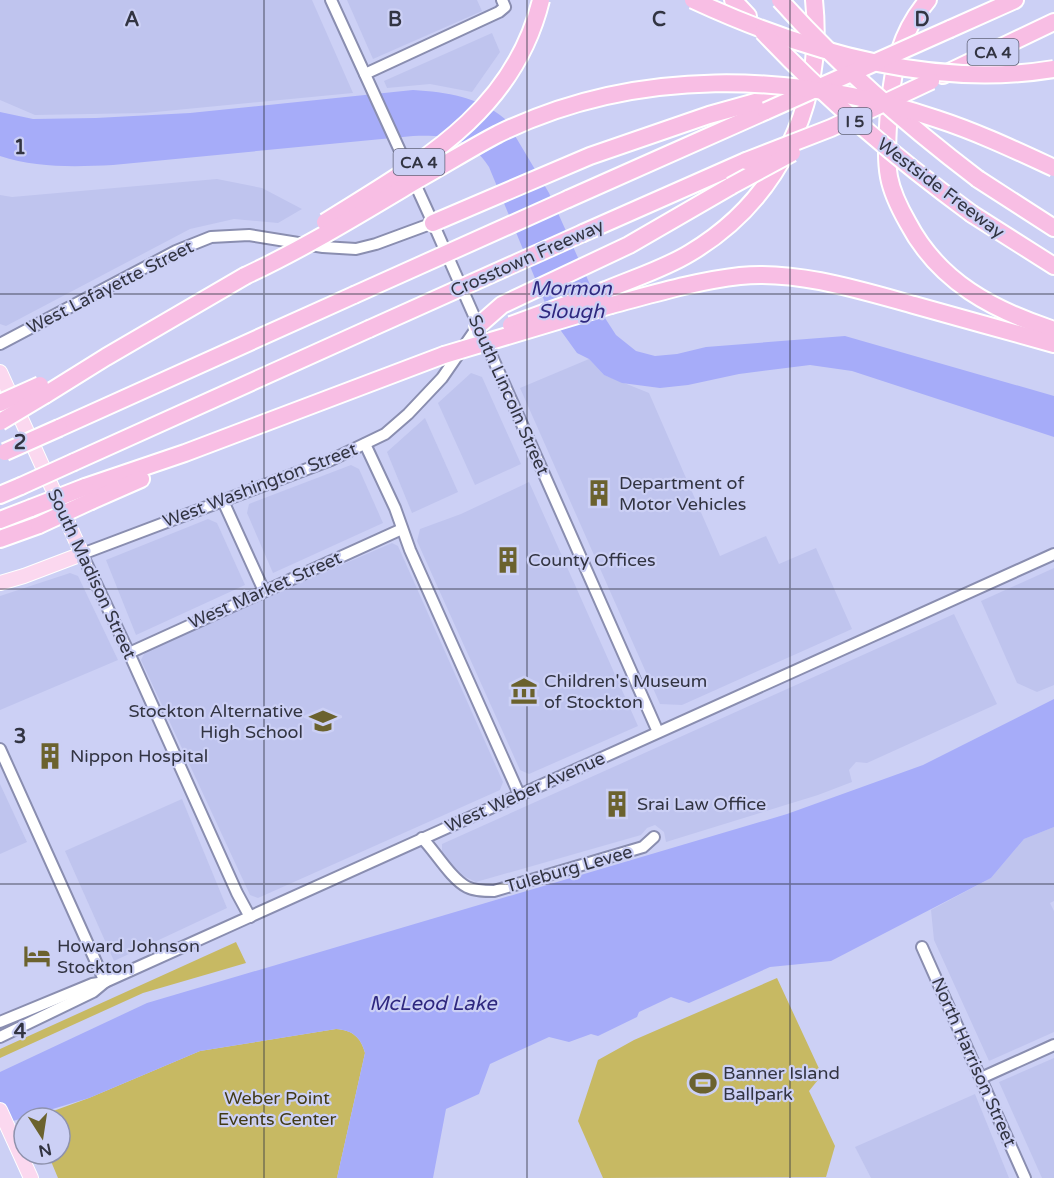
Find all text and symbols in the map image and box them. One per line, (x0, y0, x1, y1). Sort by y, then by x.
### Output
text: A (125, 8, 140, 32)
text: B (388, 8, 402, 32)
text: C (652, 8, 666, 32)
text: D (914, 8, 930, 32)
road number: CA 4 (968, 39, 1018, 65)
road number: I 5 (838, 108, 872, 134)
street label: Westside Freeway (873, 133, 1009, 243)
text: 1 (14, 136, 26, 160)
road number: CA 4 (394, 149, 444, 175)
street label: Crosstown Freeway (447, 214, 607, 302)
street label: West Lafayette Street (23, 235, 197, 339)
water label: Mormon Slough (530, 277, 613, 324)
street label: South Lincoln Street (464, 311, 554, 479)
text: 2 (14, 431, 26, 455)
street label: West Washington Street (160, 438, 360, 532)
place label: Department of Motor Vehicles (619, 472, 746, 515)
building icon: Department of Motor Vehicles (584, 478, 614, 508)
street label: South Madison Street (43, 485, 141, 663)
building icon: County Offices (493, 545, 523, 575)
street label: West Market Street (185, 546, 345, 634)
place label: County Offices (528, 549, 656, 571)
place label: Children's Museum of Stockton (544, 670, 707, 713)
museum icon: Children's Museum of Stockton (509, 676, 539, 706)
place label: Stockton Alternative High School (128, 700, 303, 743)
school or university icon: Stockton Alternative High School (308, 706, 338, 736)
text: 3 (14, 725, 26, 749)
building icon: Nippon Hospital (35, 741, 65, 771)
place label: Nippon Hospital (70, 745, 208, 767)
street label: West Weber Avenue (442, 747, 608, 837)
building icon: Srai Law Office (602, 789, 632, 819)
place label: Srai Law Office (637, 793, 766, 815)
street label: Tuleburg Levee (503, 840, 635, 898)
place label: Howard Johnson Stockton (57, 935, 200, 978)
hotel icon: Howard Johnson Stockton (22, 941, 52, 971)
street label: North Harrison Street (927, 974, 1021, 1150)
water label: McLeod Lake (369, 992, 498, 1016)
text: 4 (14, 1020, 27, 1044)
place label: Banner Island Ballpark (723, 1062, 840, 1105)
sports icon: Banner Island Ballpark (688, 1068, 718, 1098)
park label: Weber Point Events Center (218, 1087, 336, 1130)
north arrow (12, 1106, 72, 1166)
text: N (37, 1139, 53, 1161)

